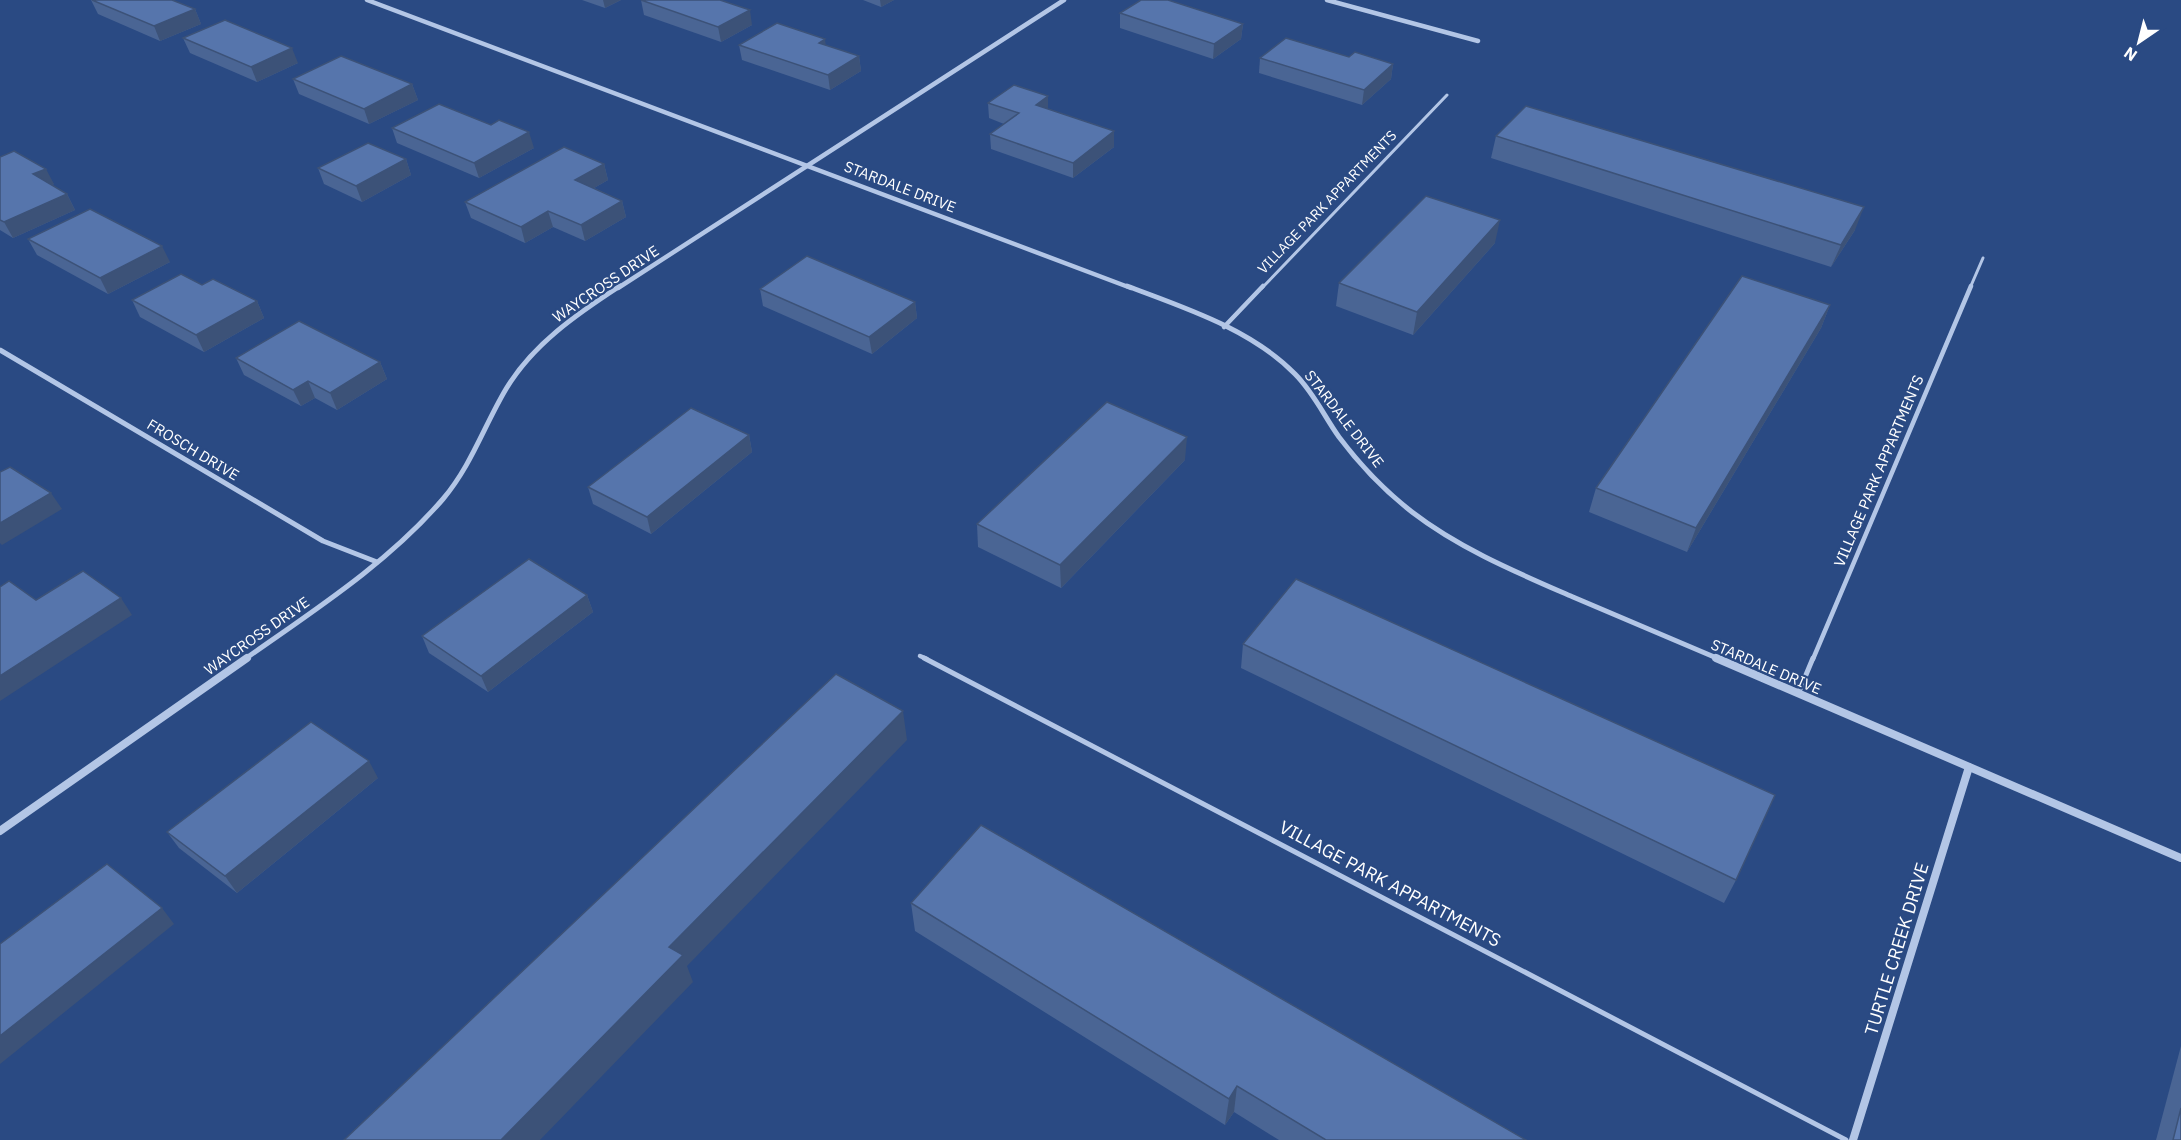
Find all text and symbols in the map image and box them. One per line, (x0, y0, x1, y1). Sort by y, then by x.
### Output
north arrow (2109, 12, 2169, 72)
text: N (2120, 43, 2141, 66)
street label: VILLAGE PARK APPARTMENTS (1254, 126, 1400, 278)
street label: STARDALE DRIVE (842, 156, 959, 217)
street label: WAYCROSS DRIVE (549, 241, 663, 326)
street label: STARDALE DRIVE (1301, 366, 1388, 471)
street label: VILLAGE PARK APPARTMENTS (1829, 372, 1928, 570)
street label: FROSCH DRIVE (144, 415, 243, 485)
street label: WAYCROSS DRIVE (200, 592, 313, 679)
street label: STARDALE DRIVE (1708, 635, 1824, 698)
street label: VILLAGE PARK APPARTMENTS (1275, 815, 1505, 952)
street label: TURTLE CREEK DRIVE (1859, 860, 1934, 1038)

